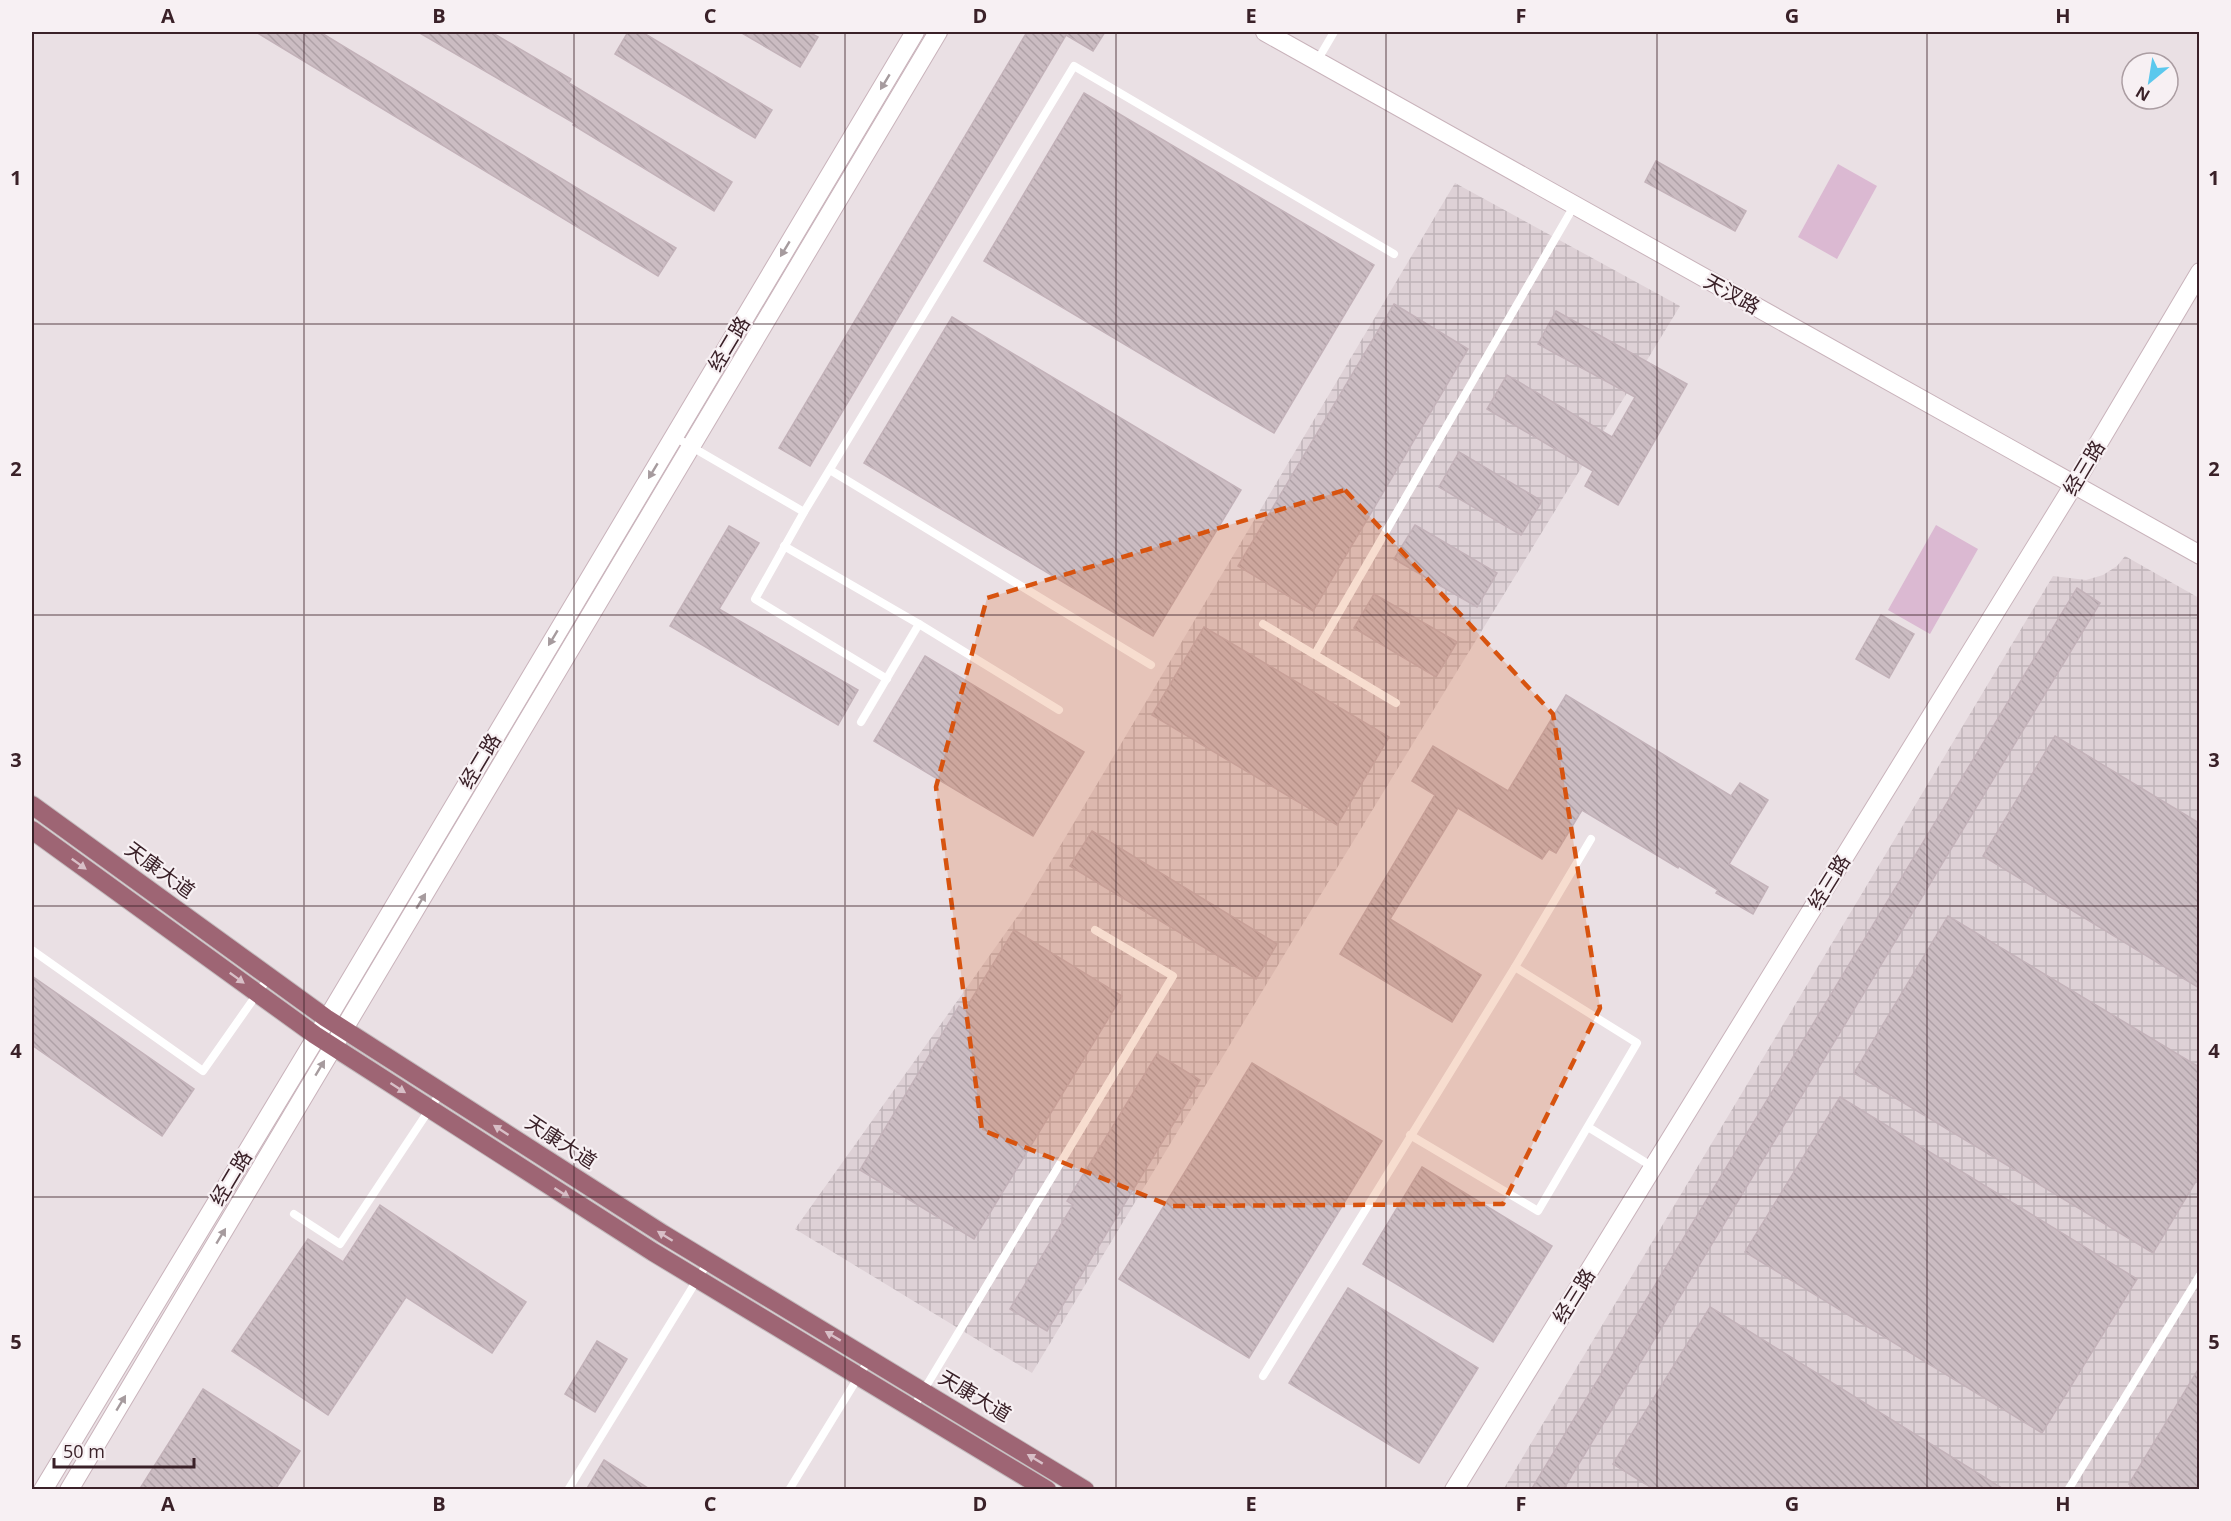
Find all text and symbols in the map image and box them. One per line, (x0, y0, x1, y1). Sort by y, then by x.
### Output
text: A (161, 2, 175, 29)
text: B (432, 2, 446, 29)
text: C (704, 2, 717, 29)
text: D (973, 2, 987, 29)
text: E (1245, 2, 1257, 29)
text: F (1516, 2, 1526, 29)
text: G (1785, 2, 1799, 29)
text: H (2055, 2, 2071, 29)
north arrow (2120, 51, 2180, 111)
one-way arrow (879, 74, 890, 90)
text: N (2131, 81, 2154, 107)
text: 1 (10, 164, 22, 191)
text: 1 (2208, 164, 2220, 191)
one-way arrow (779, 241, 790, 257)
street label: 天汊路 (1699, 267, 1765, 320)
street label: 经二路 (702, 311, 756, 376)
street label: 经三路 (2057, 435, 2111, 500)
text: 2 (10, 455, 22, 482)
text: 2 (2208, 455, 2220, 482)
one-way arrow (647, 463, 658, 479)
one-way arrow (547, 630, 558, 646)
street label: 经二路 (453, 728, 507, 793)
text: 3 (10, 746, 22, 773)
text: 3 (2208, 746, 2220, 773)
street label: 天康大道 (120, 835, 201, 904)
street label: 经三路 (1801, 849, 1856, 914)
one-way arrow (70, 858, 86, 870)
one-way arrow (415, 893, 426, 909)
one-way arrow (229, 972, 244, 984)
text: 4 (10, 1037, 22, 1064)
text: 4 (2208, 1037, 2220, 1064)
one-way arrow (315, 1060, 326, 1076)
one-way arrow (390, 1082, 406, 1093)
street label: 天康大道 (520, 1108, 602, 1175)
one-way arrow (493, 1125, 509, 1136)
street label: 经二路 (204, 1145, 258, 1210)
one-way arrow (554, 1188, 570, 1199)
one-way arrow (215, 1228, 226, 1244)
one-way arrow (657, 1230, 673, 1241)
street label: 经三路 (1546, 1263, 1601, 1328)
text: 5 (10, 1328, 22, 1355)
text: 5 (2208, 1328, 2220, 1355)
one-way arrow (825, 1330, 841, 1341)
street label: 天康大道 (934, 1363, 1016, 1428)
one-way arrow (115, 1395, 126, 1411)
scale bar (54, 1431, 194, 1469)
text: 50 m (63, 1439, 105, 1463)
one-way arrow (1026, 1454, 1043, 1464)
text: A (161, 1490, 175, 1517)
text: B (432, 1490, 446, 1517)
text: C (704, 1490, 717, 1517)
text: D (973, 1490, 987, 1517)
text: E (1245, 1490, 1257, 1517)
text: F (1516, 1490, 1526, 1517)
text: G (1785, 1490, 1799, 1517)
text: H (2055, 1490, 2071, 1517)

